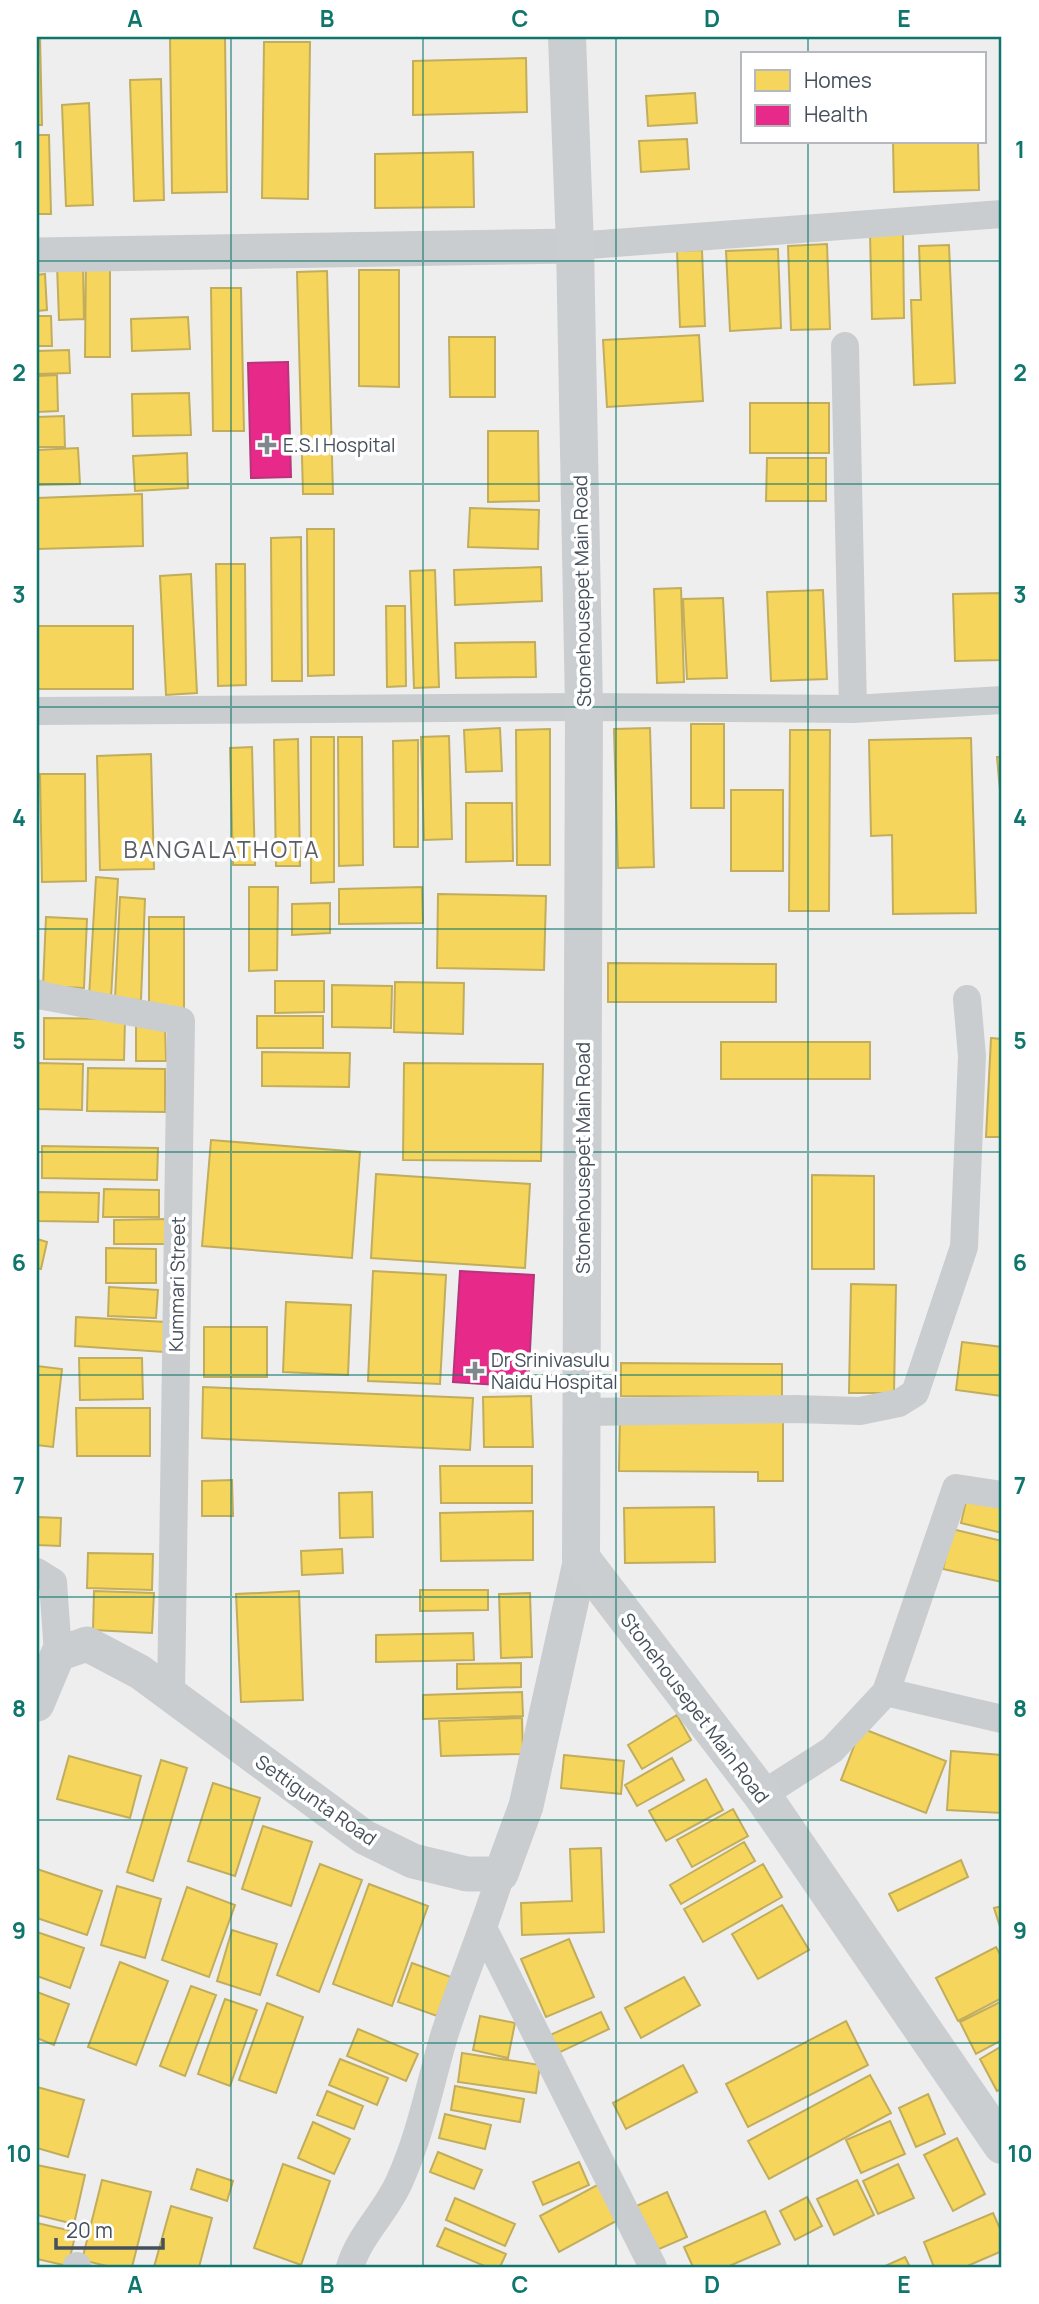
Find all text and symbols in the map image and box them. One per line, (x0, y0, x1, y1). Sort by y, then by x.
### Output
text: A (127, 2, 143, 34)
text: B (320, 2, 334, 34)
text: C (512, 2, 529, 34)
text: D (704, 2, 720, 34)
text: E (897, 2, 911, 34)
legend (741, 52, 986, 144)
text: Homes (804, 66, 872, 94)
text: Health (804, 100, 868, 128)
text: 1 (14, 133, 24, 165)
text: 1 (1015, 133, 1025, 165)
text: 2 (12, 356, 26, 388)
text: 2 (1013, 356, 1027, 388)
place label: E.S.I Hospital (283, 432, 395, 458)
marker: E.S.I Hospital (257, 435, 277, 455)
street label: Stonehousepet Main Road (567, 475, 597, 707)
text: 3 (12, 578, 26, 610)
text: 3 (1013, 578, 1027, 610)
text: 4 (12, 801, 26, 833)
text: 4 (1013, 801, 1027, 833)
district label: BANGALATHOTA (123, 833, 321, 865)
text: 5 (12, 1024, 26, 1056)
text: 5 (1013, 1024, 1027, 1056)
street label: Stonehousepet Main Road (570, 1042, 596, 1274)
street label: Kummari Street (163, 1216, 191, 1352)
text: 6 (12, 1246, 26, 1278)
text: 6 (1013, 1246, 1027, 1278)
place label: Dr Srinivasulu Naidu Hospital (491, 1347, 618, 1395)
marker: Dr Srinivasulu Naidu Hospital (465, 1361, 485, 1381)
text: 7 (13, 1469, 25, 1501)
text: 7 (1014, 1469, 1026, 1501)
street label: Stonehousepet Main Road (615, 1608, 775, 1808)
text: 8 (12, 1692, 26, 1724)
text: 8 (1013, 1692, 1027, 1724)
street label: Settigunta Road (250, 1749, 382, 1851)
text: 9 (12, 1914, 26, 1946)
text: 9 (1013, 1914, 1027, 1946)
text: 10 (6, 2137, 32, 2169)
text: 10 (1007, 2137, 1033, 2169)
scale bar (56, 2206, 163, 2250)
text: 20 m (66, 2216, 113, 2244)
text: A (127, 2268, 143, 2300)
text: B (320, 2268, 334, 2300)
text: C (512, 2268, 529, 2300)
text: D (704, 2268, 720, 2300)
text: E (897, 2268, 911, 2300)

